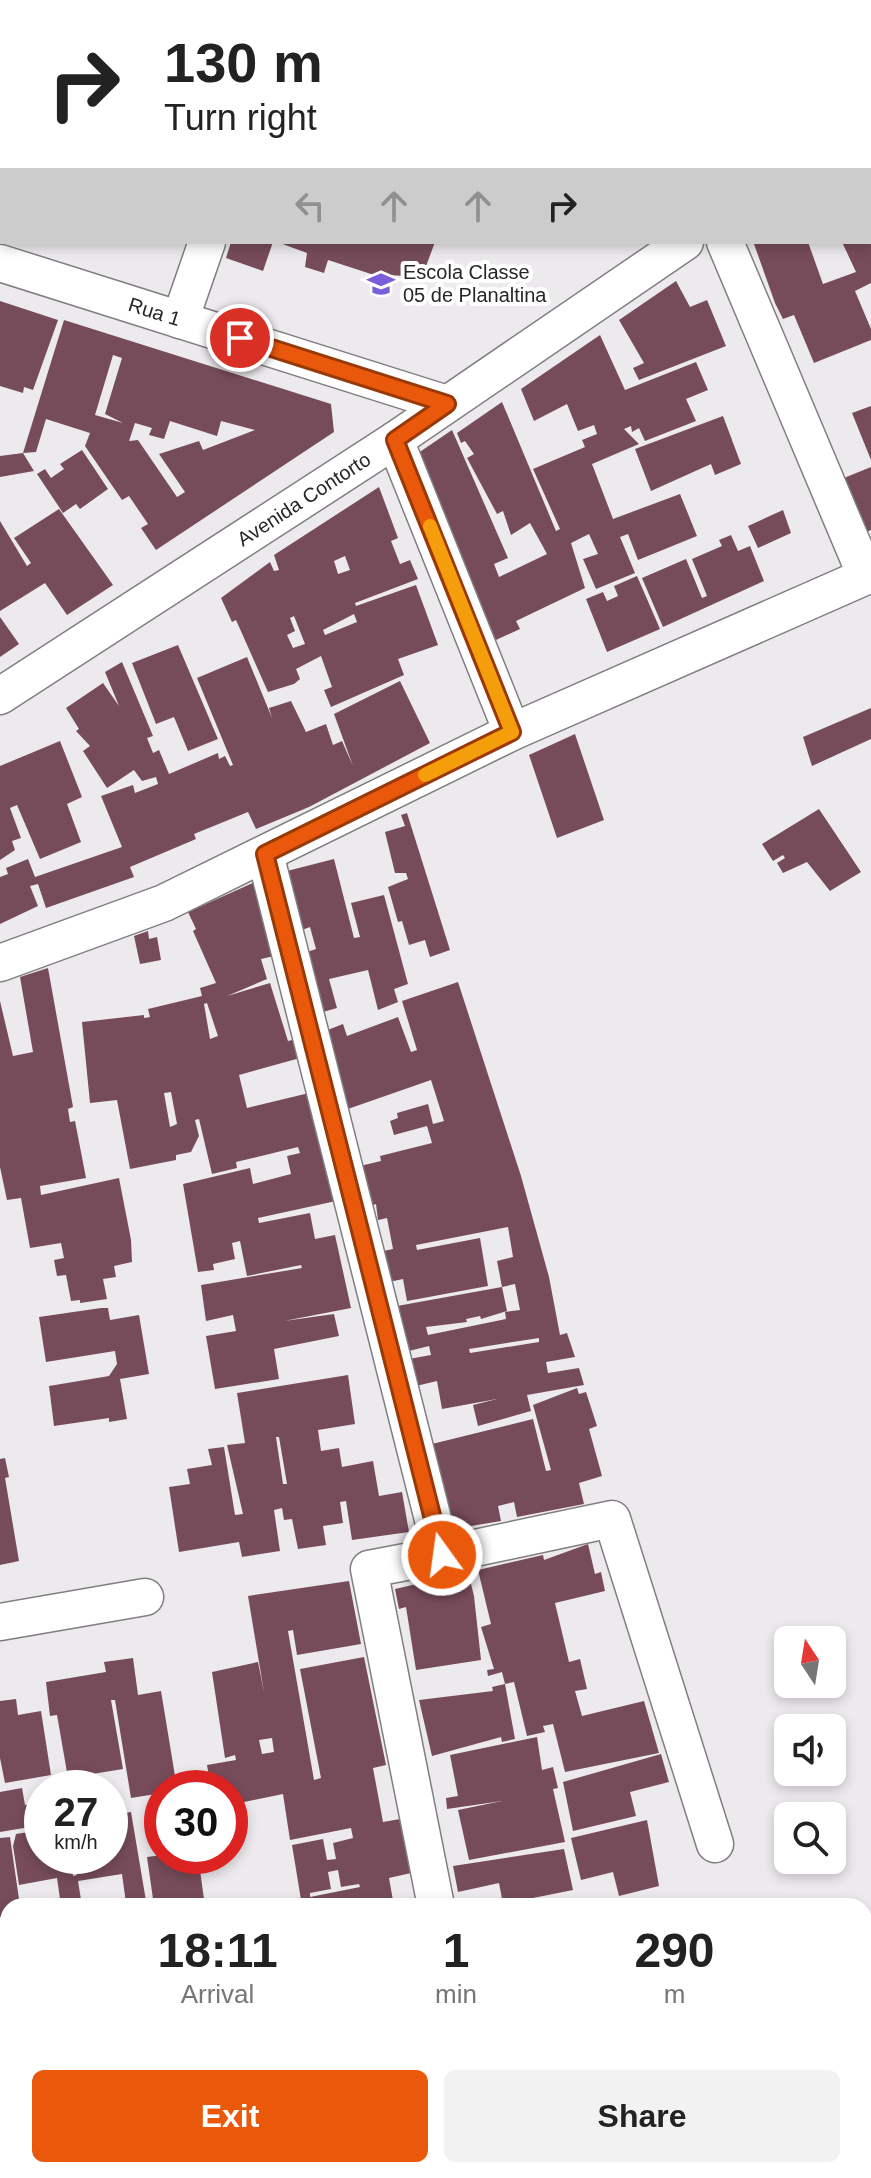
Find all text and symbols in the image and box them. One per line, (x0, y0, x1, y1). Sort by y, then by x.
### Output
text: 130 m (164, 31, 323, 94)
icon: right (32, 32, 136, 136)
text: Turn right (164, 97, 317, 138)
icon: left (288, 184, 332, 228)
icon: ahead (372, 184, 416, 228)
icon: ahead (456, 184, 500, 228)
icon: right (540, 184, 584, 228)
place label: Escola Classe 05 de Planaltina (403, 261, 547, 306)
school or university icon: Escola Classe 05 de Planaltina (366, 269, 396, 299)
street label: Rua 1 (126, 293, 183, 330)
pin (206, 304, 274, 372)
icon: arrive (218, 316, 262, 360)
street label: Avenida Contorto (233, 448, 374, 550)
position arrow (400, 1513, 484, 1597)
north arrow (774, 1626, 846, 1698)
map controls (774, 1626, 846, 1874)
button: sound (774, 1714, 846, 1786)
speed limit sign: 30 (144, 1770, 248, 1874)
text: 27 (54, 1790, 98, 1834)
button: search (774, 1802, 846, 1874)
text: km/h (54, 1831, 98, 1853)
text: 18:11 (157, 1924, 278, 1977)
text: 1 (443, 1924, 469, 1977)
text: 290 (634, 1924, 715, 1977)
text: Arrival (181, 1979, 254, 2009)
text: min (435, 1979, 477, 2009)
text: m (664, 1979, 685, 2009)
button: Exit (32, 2070, 428, 2162)
button: Share (444, 2070, 840, 2162)

